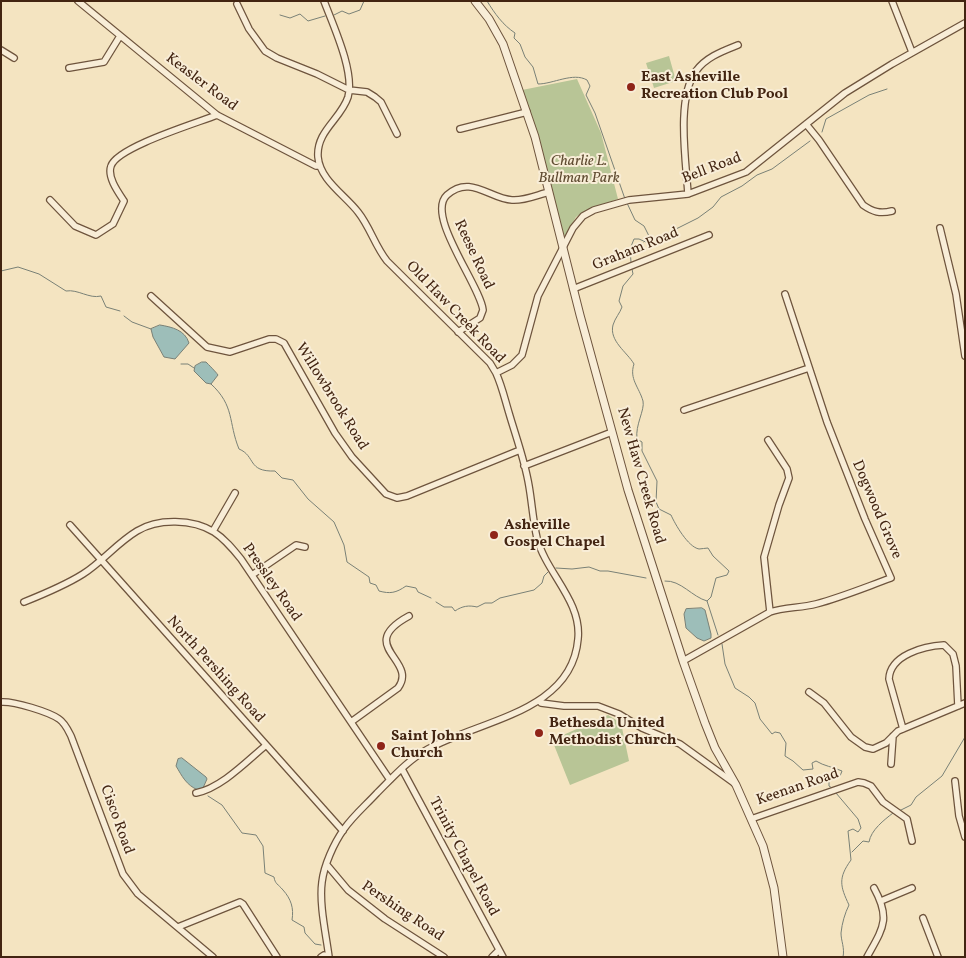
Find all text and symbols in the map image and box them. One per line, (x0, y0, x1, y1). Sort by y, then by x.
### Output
street label: Keasler Road (162, 50, 240, 116)
place label: East Asheville Recreation Club Pool (641, 69, 788, 104)
marker: East Asheville Recreation Club Pool (625, 81, 637, 93)
street label: Bell Road (680, 149, 744, 189)
park label: Charlie L. Bullman Park (538, 153, 620, 188)
street label: Reese Road (449, 217, 497, 293)
street label: Graham Road (590, 225, 682, 275)
street label: Old Haw Creek Road (402, 258, 508, 368)
street label: Willowbrook Road (291, 340, 371, 454)
street label: New Haw Creek Road (612, 406, 668, 546)
street label: Dogwood Grove (847, 458, 905, 562)
place label: Asheville Gospel Chapel (504, 517, 605, 552)
marker: Asheville Gospel Chapel (488, 529, 500, 541)
street label: Pressley Road (237, 540, 305, 626)
street label: North Pershing Road (162, 613, 268, 727)
place label: Bethesda United Methodist Church (549, 715, 677, 750)
marker: Bethesda United Methodist Church (533, 727, 545, 739)
place label: Saint Johns Church (391, 728, 472, 763)
marker: Saint Johns Church (375, 740, 387, 752)
street label: Keenan Road (754, 765, 842, 811)
street label: Cisco Road (95, 783, 137, 857)
street label: Trinity Chapel Road (424, 794, 502, 920)
street label: Pershing Road (358, 878, 446, 946)

